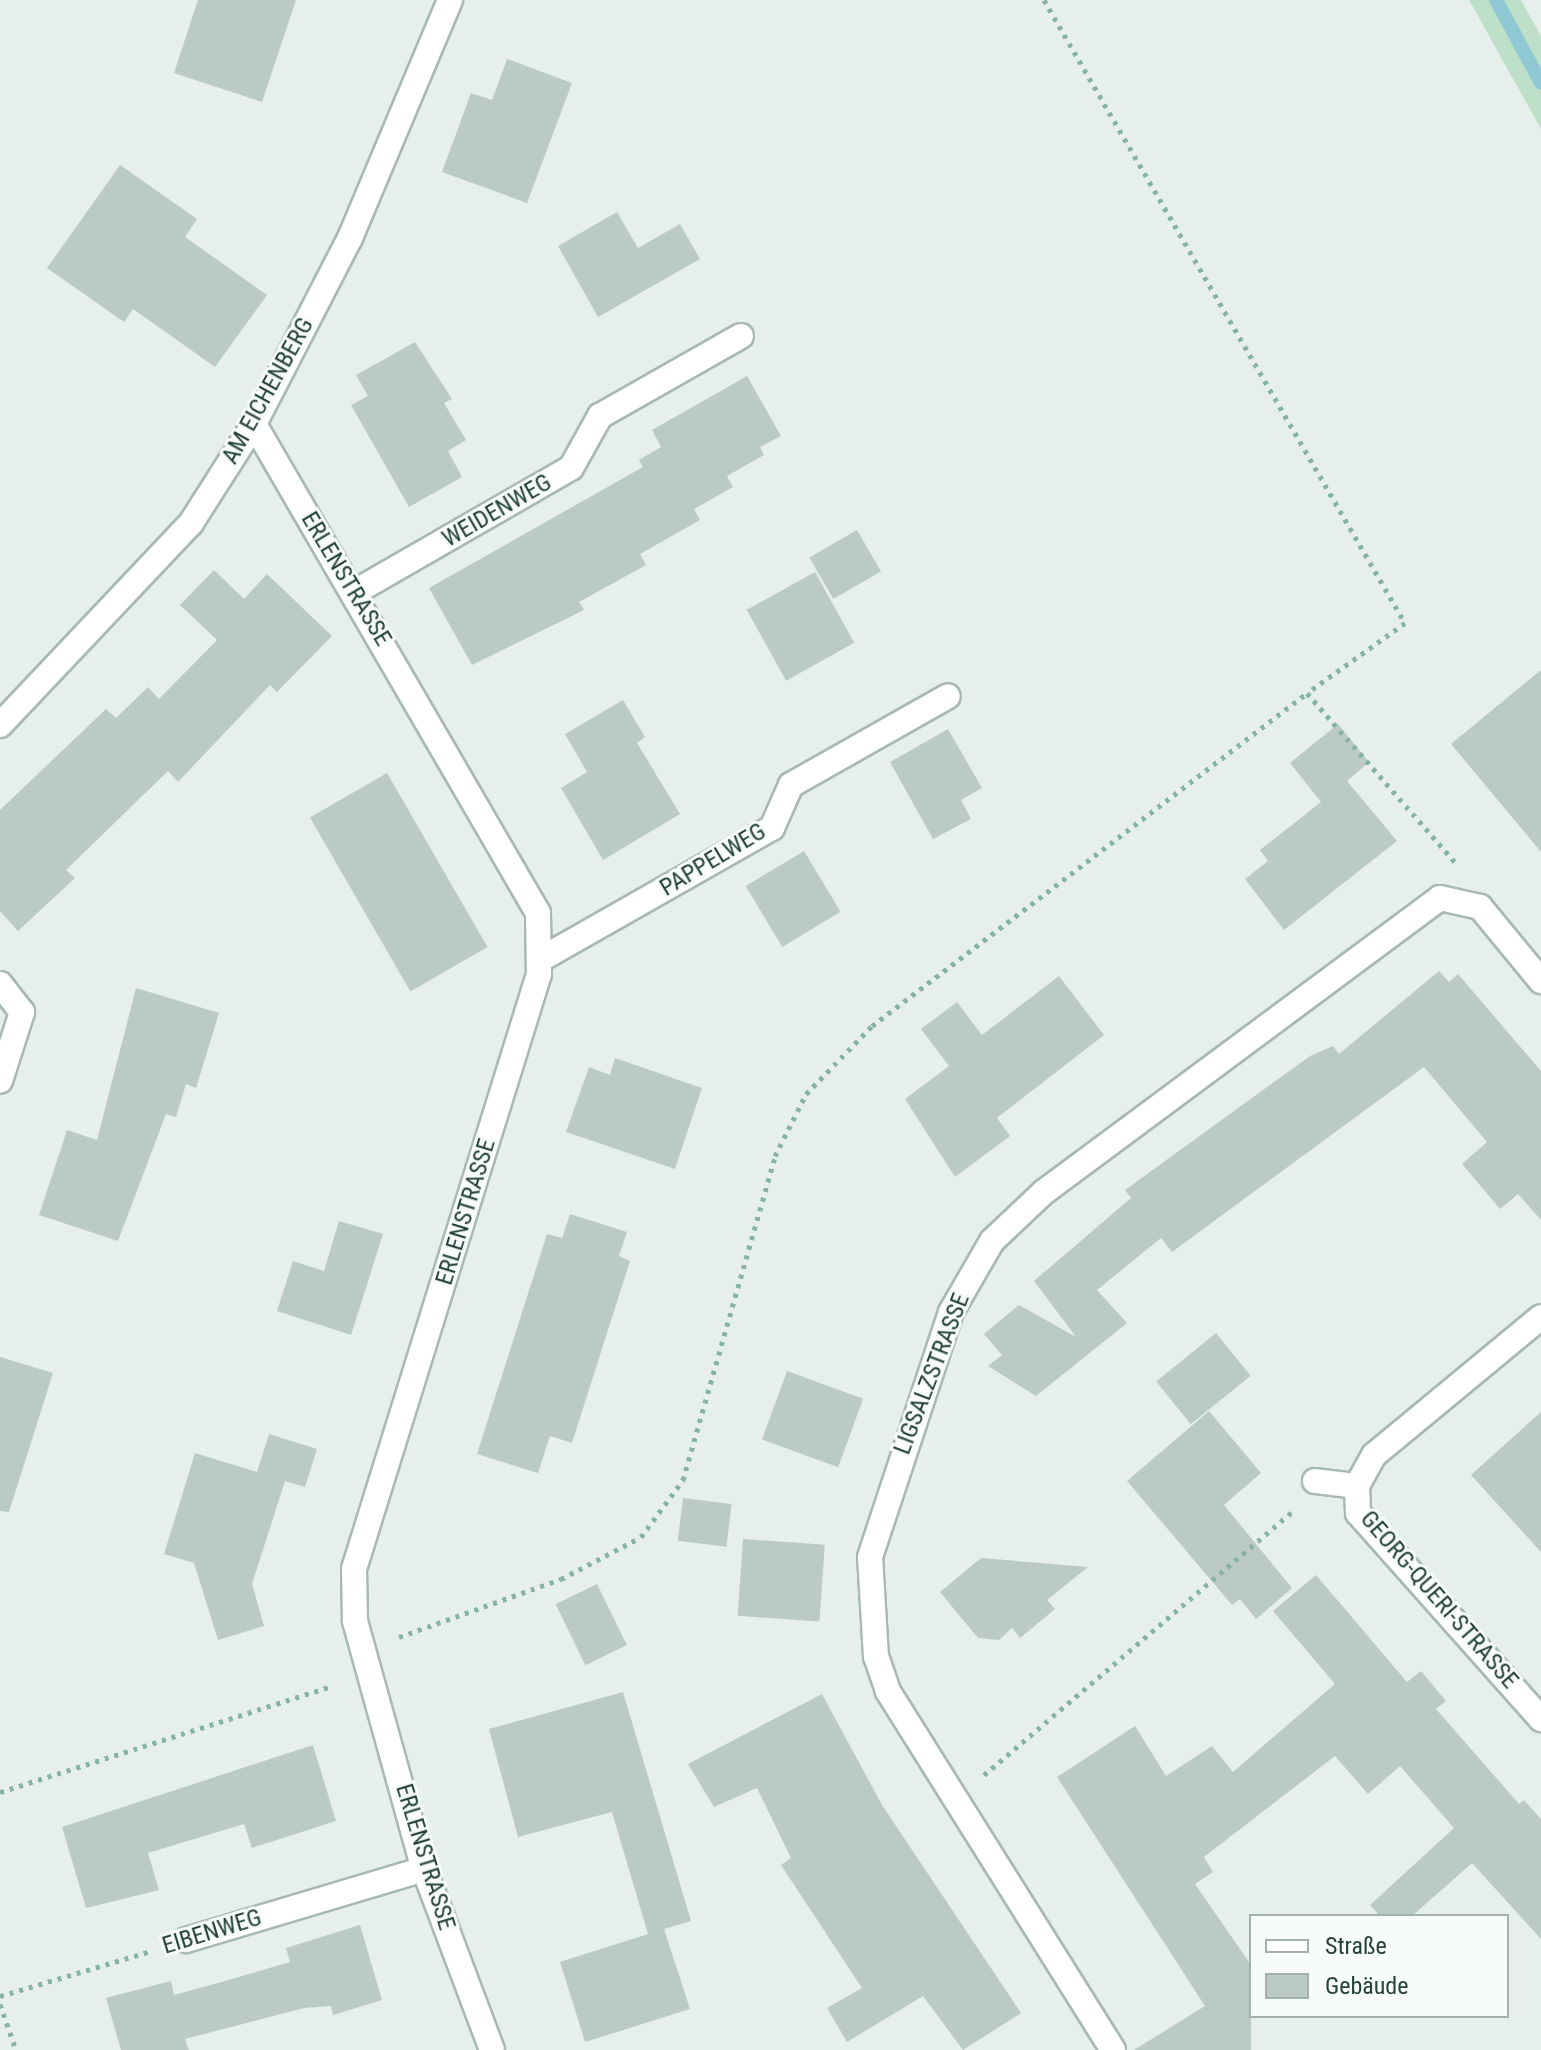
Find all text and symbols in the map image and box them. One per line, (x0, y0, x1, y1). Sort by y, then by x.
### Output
street label: AM EICHENBERG (216, 313, 320, 469)
street label: WEIDENWEG (437, 468, 557, 554)
street label: ERLENSTRASSE (295, 507, 397, 651)
street label: PAPPELWEG (655, 817, 771, 903)
street label: ERLENSTRASSE (430, 1135, 502, 1289)
street label: LIGSALZSTRASSE (888, 1289, 976, 1459)
street label: GEORG-QUERI-STRASSE (1354, 1505, 1524, 1695)
street label: ERLENSTRASSE (389, 1780, 461, 1934)
street label: EIBENWEG (159, 1903, 265, 1961)
legend (1249, 1914, 1509, 2018)
text: Straße (1325, 1932, 1387, 1960)
text: Gebäude (1325, 1972, 1409, 2000)

